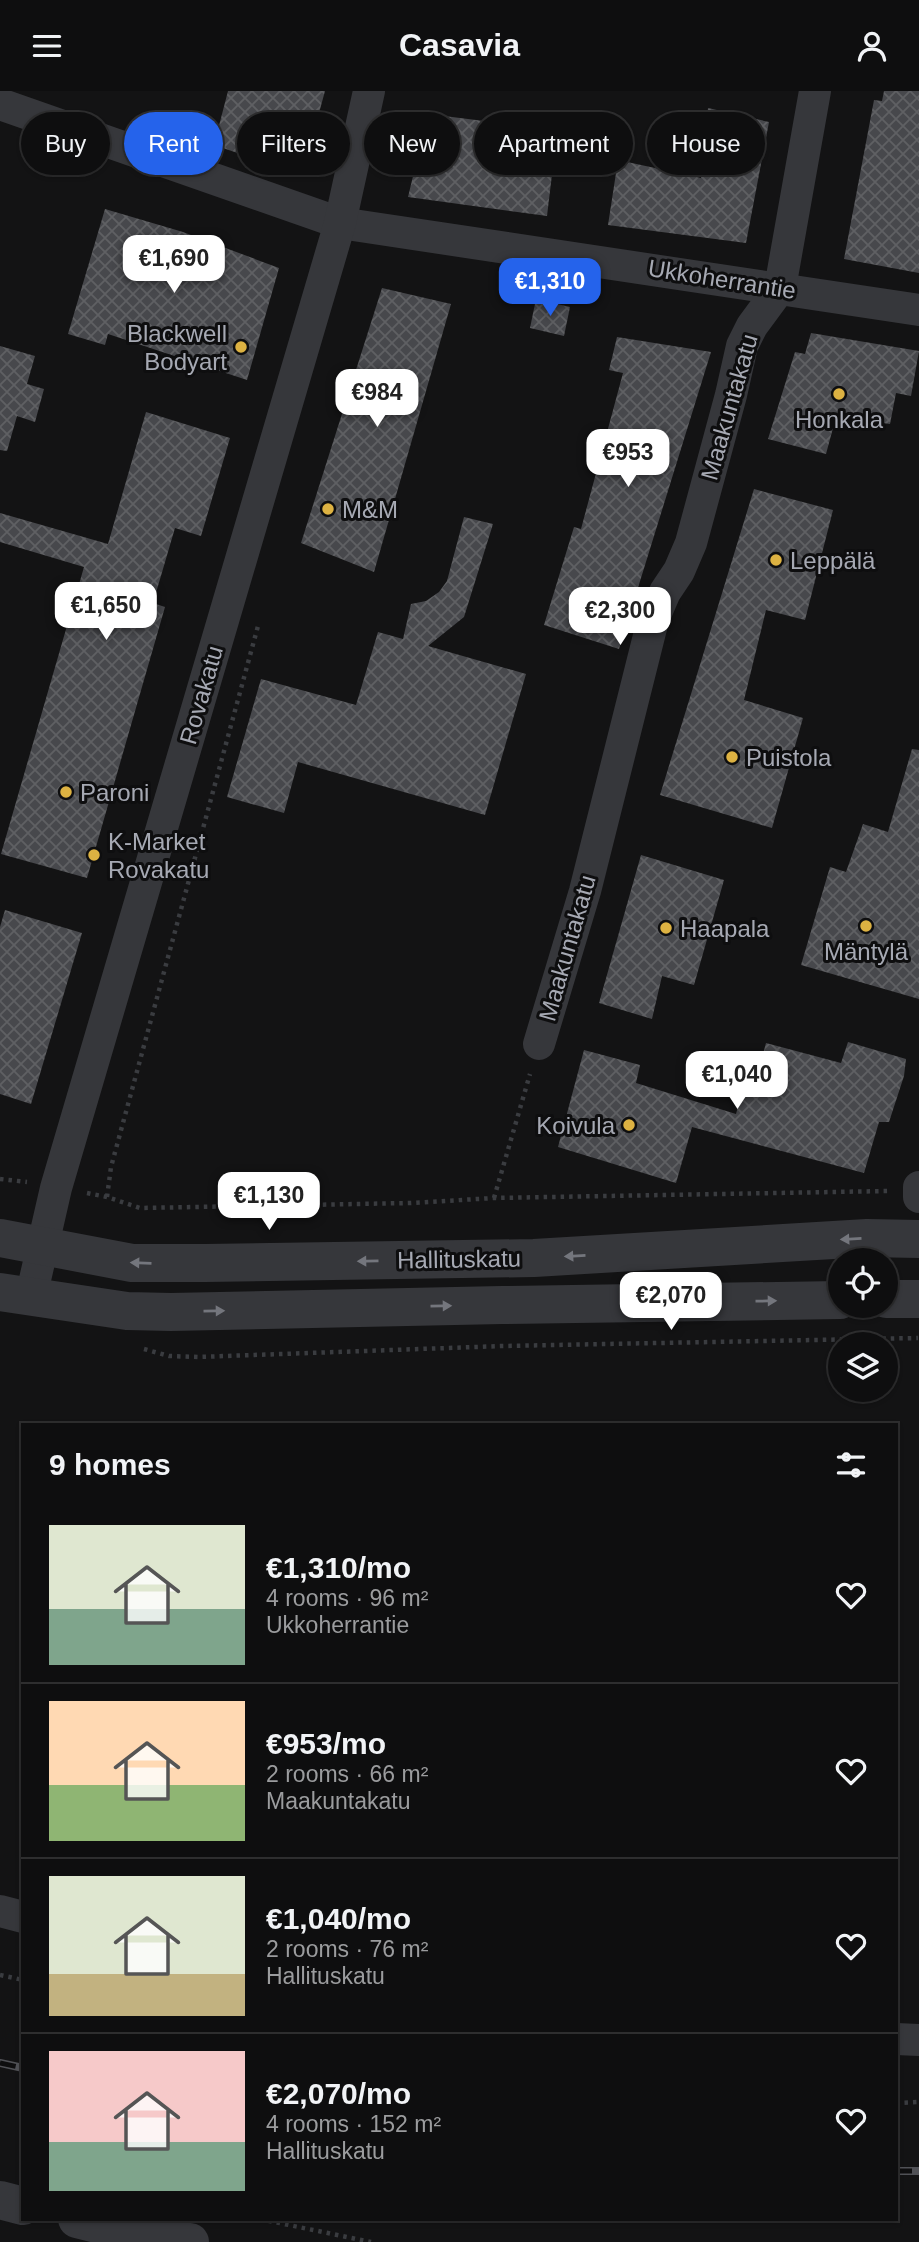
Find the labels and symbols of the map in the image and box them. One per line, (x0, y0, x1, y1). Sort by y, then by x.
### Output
pin: €1,690 (117, 235, 231, 295)
street label: Ukkoherrantie (646, 254, 798, 304)
pin: €1,310 (493, 259, 607, 318)
place label: Blackwell Bodyart (127, 320, 227, 375)
street label: Maakuntakatu (695, 331, 763, 483)
marker: Blackwell Bodyart (233, 339, 249, 355)
pin: €984 (336, 369, 418, 429)
marker: Honkala (831, 386, 847, 402)
place label: Honkala (795, 406, 884, 433)
pin: €953 (587, 429, 669, 489)
place label: M&M (342, 496, 398, 523)
marker: M&M (320, 501, 336, 517)
place label: Leppälä (790, 547, 876, 574)
marker: Leppälä (768, 552, 784, 568)
pin: €1,650 (49, 582, 163, 642)
pin: €2,300 (563, 587, 677, 647)
street label: Rovakatu (174, 643, 228, 747)
place label: Puistola (746, 744, 832, 771)
marker: Puistola (724, 749, 740, 765)
place label: Paroni (80, 779, 149, 806)
marker: Paroni (58, 784, 74, 800)
place label: K-Market Rovakatu (108, 828, 209, 883)
marker: K-Market Rovakatu (86, 847, 102, 863)
street label: Maakuntakatu (533, 872, 601, 1024)
place label: Haapala (680, 915, 770, 942)
marker: Mäntylä (858, 918, 874, 934)
marker: Haapala (658, 920, 674, 936)
place label: Mäntylä (824, 938, 909, 965)
pin: €1,040 (680, 1051, 794, 1111)
place label: Koivula (536, 1112, 616, 1139)
marker: Koivula (621, 1117, 637, 1133)
pin: €1,130 (212, 1173, 326, 1232)
one-way arrow (840, 1234, 862, 1245)
street label: Hallituskatu (397, 1244, 521, 1274)
one-way arrow (564, 1250, 586, 1261)
one-way arrow (357, 1255, 379, 1267)
one-way arrow (130, 1257, 152, 1268)
pin: €2,070 (614, 1273, 728, 1332)
one-way arrow (755, 1295, 777, 1307)
one-way arrow (430, 1300, 452, 1312)
one-way arrow (203, 1306, 225, 1317)

